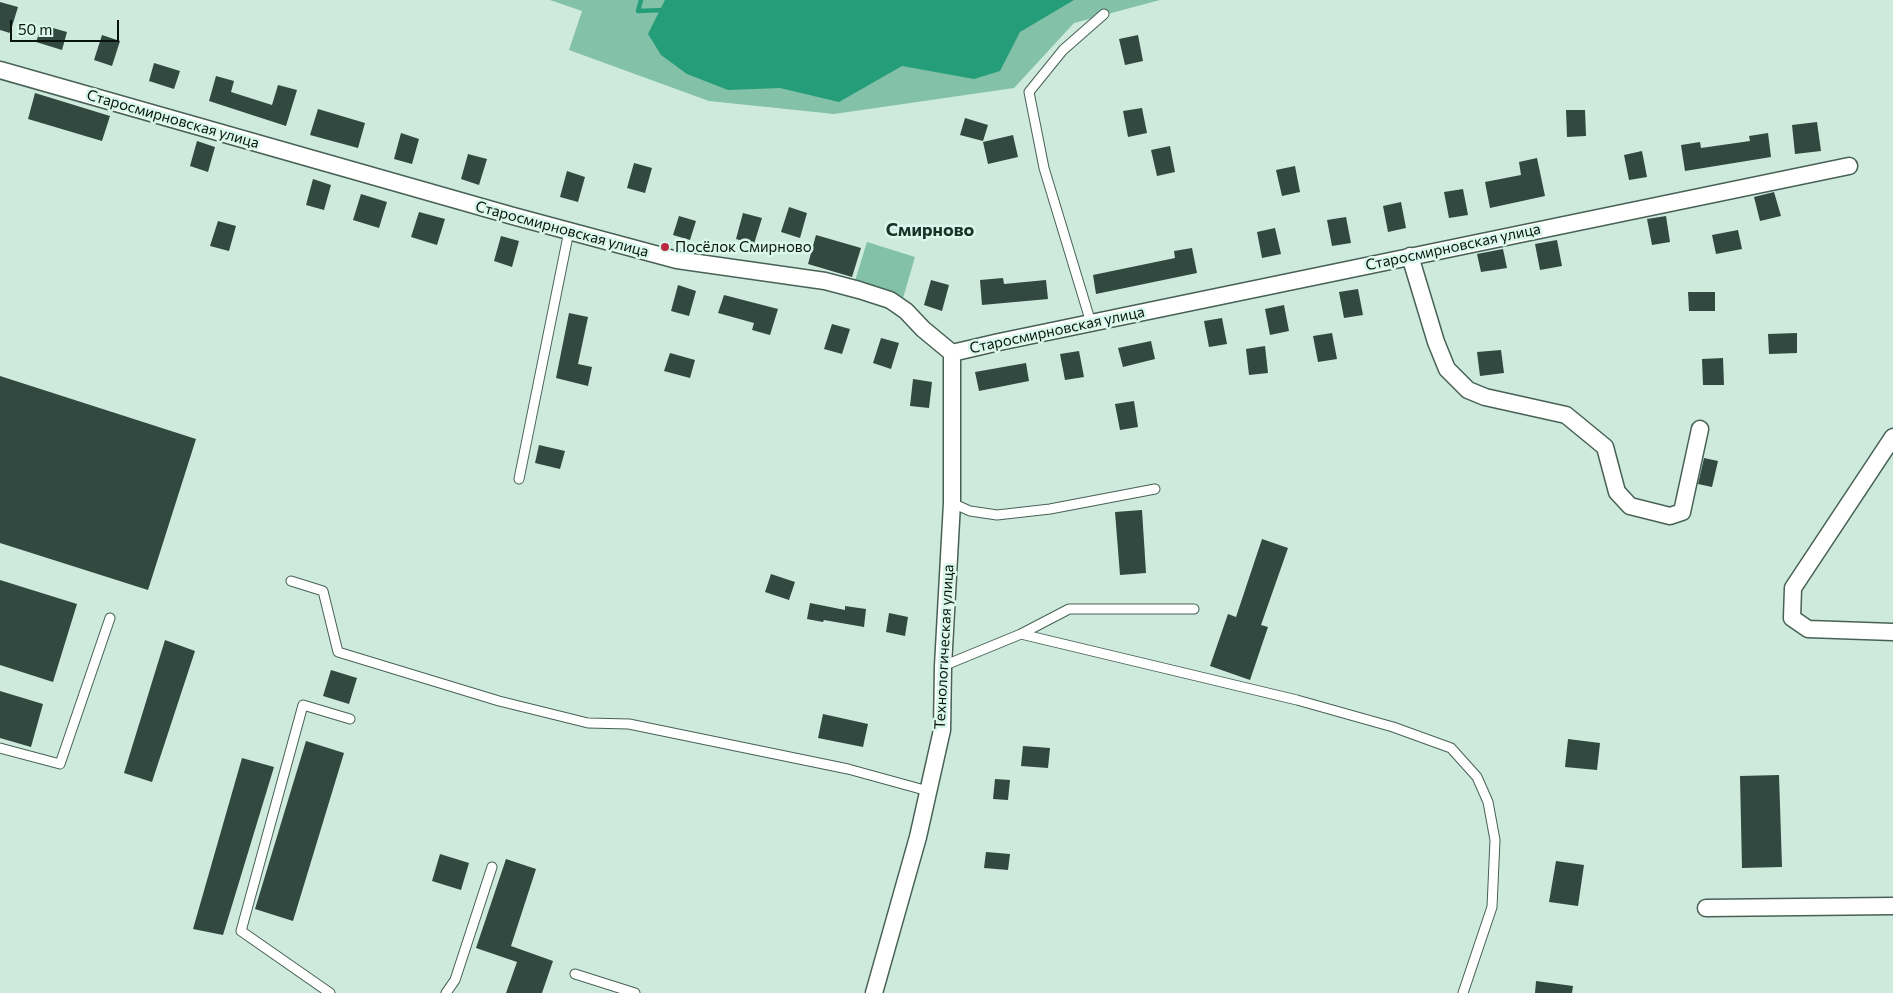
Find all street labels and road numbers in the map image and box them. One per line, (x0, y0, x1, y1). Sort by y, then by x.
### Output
street label: Старосмирновская улица (85, 86, 261, 152)
street label: Старосмирновская улица (473, 197, 651, 261)
street label: Старосмирновская улица (1364, 220, 1542, 274)
street label: Старосмирновская улица (968, 303, 1146, 357)
street label: Технологическая улица (931, 564, 957, 730)

